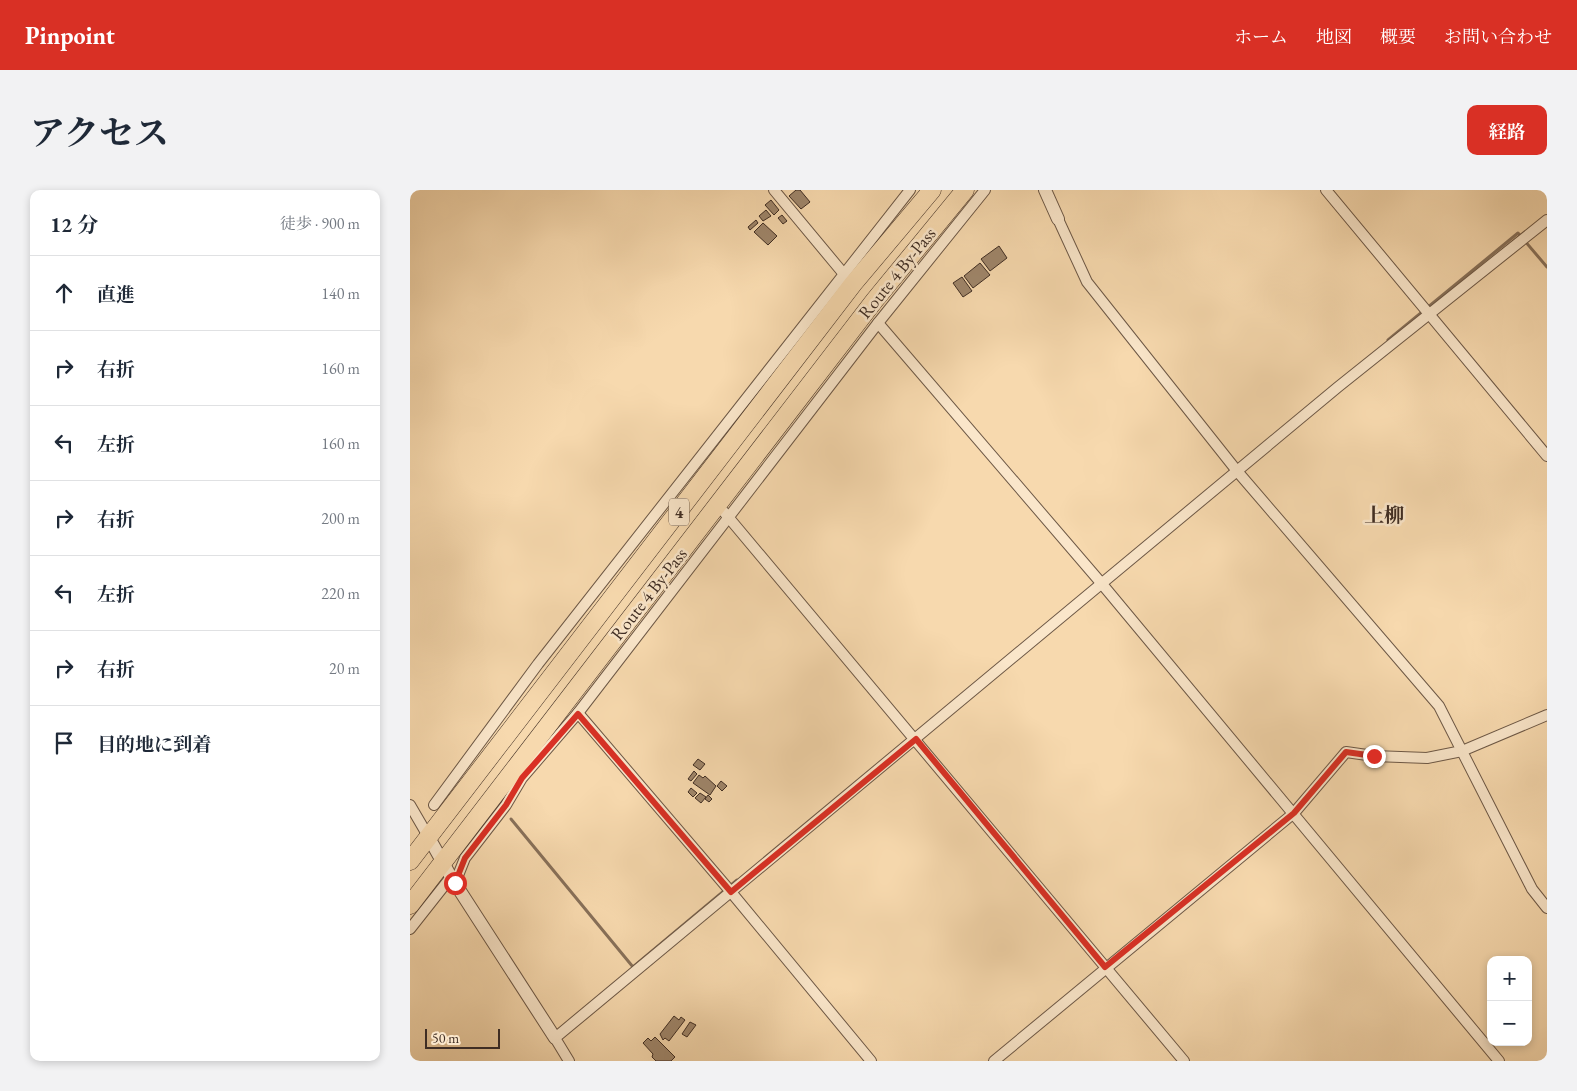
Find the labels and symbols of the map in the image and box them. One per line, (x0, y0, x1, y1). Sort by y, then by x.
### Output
street label: Route 4 By-Pass (853, 222, 941, 323)
road number: 4 (669, 498, 689, 526)
district label: 上柳 (1364, 502, 1404, 528)
street label: Route 4 By-Pass (605, 543, 692, 645)
route end (1363, 745, 1386, 768)
route start (444, 872, 467, 895)
scale bar (425, 1026, 500, 1049)

